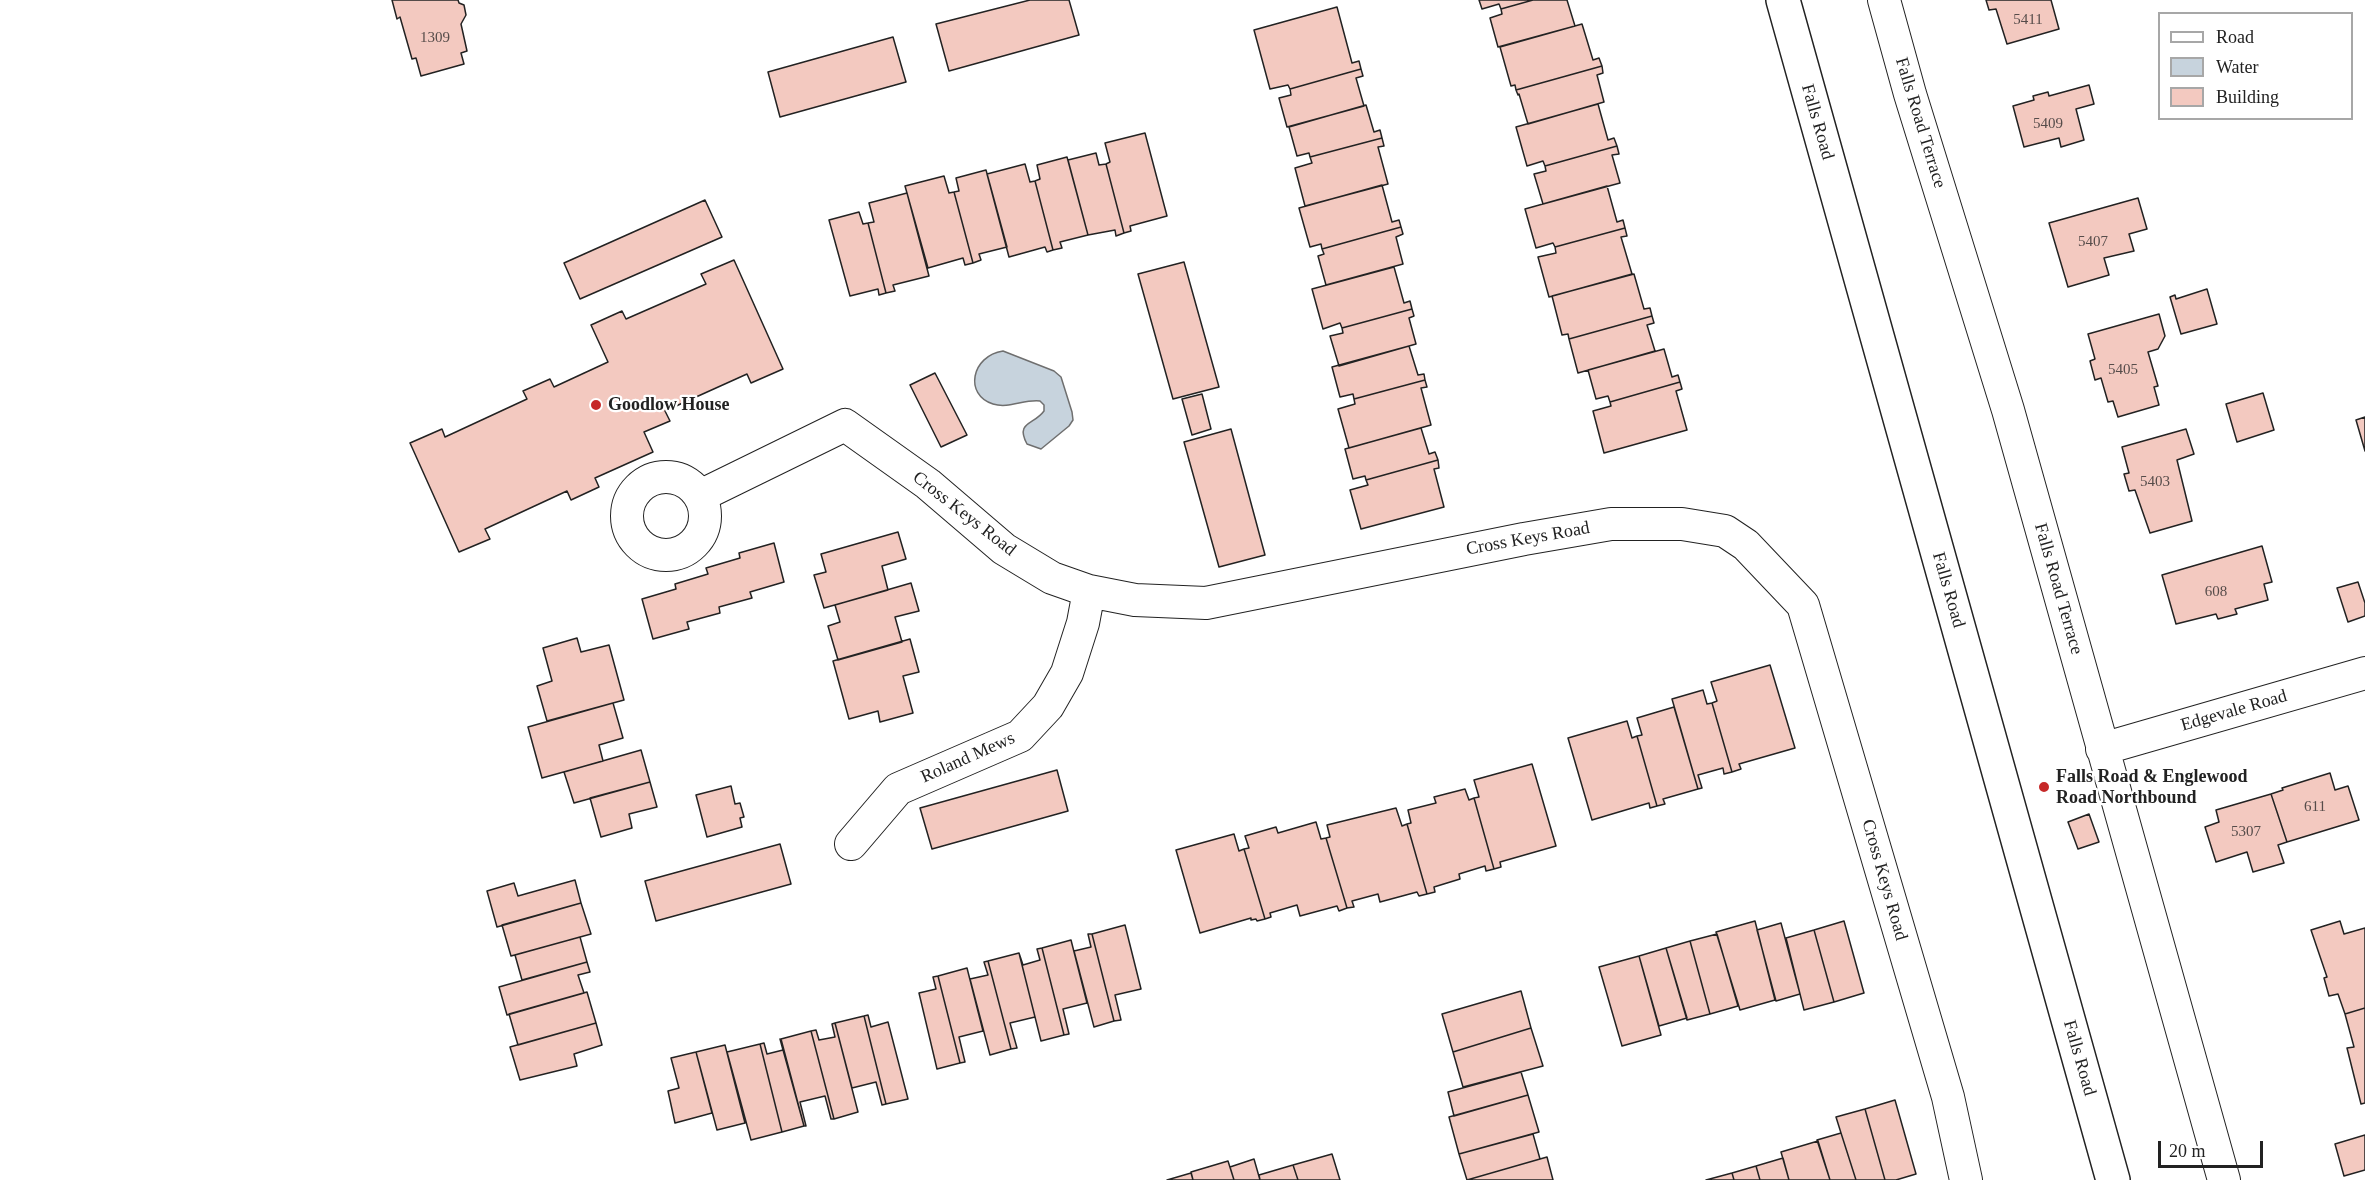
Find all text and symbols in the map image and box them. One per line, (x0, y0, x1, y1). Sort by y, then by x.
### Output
house number: 5411 (2013, 11, 2043, 29)
legend (2158, 12, 2353, 120)
text: Road (2216, 27, 2254, 47)
house number: 1309 (420, 29, 450, 47)
street label: Falls Road Terrace (1890, 55, 1950, 191)
text: Water (2216, 57, 2259, 77)
street label: Falls Road (1796, 82, 1838, 162)
text: Building (2216, 87, 2279, 107)
house number: 5409 (2033, 115, 2063, 133)
house number: 5407 (2078, 233, 2108, 251)
house number: 5405 (2108, 361, 2138, 379)
place label: Goodlow House (608, 394, 730, 416)
marker: Goodlow House (589, 398, 603, 412)
street label: Cross Keys Road (908, 467, 1020, 561)
house number: 5403 (2140, 473, 2170, 491)
street label: Cross Keys Road (1465, 518, 1591, 560)
street label: Falls Road Terrace (2029, 521, 2087, 657)
street label: Falls Road (1927, 550, 1969, 630)
house number: 608 (2205, 583, 2227, 601)
street label: Edgevale Road (2178, 686, 2290, 736)
street label: Roland Mews (918, 728, 1018, 788)
place label: Falls Road & Englewood Road Northbound (2056, 766, 2248, 808)
marker: Falls Road & Englewood Road Northbound (2037, 780, 2051, 794)
house number: 611 (2304, 798, 2326, 816)
street label: Cross Keys Road (1856, 817, 1912, 943)
house number: 5307 (2231, 823, 2261, 841)
street label: Falls Road (2058, 1018, 2100, 1098)
scale bar (2161, 1129, 2266, 1167)
text: 20 m (2169, 1141, 2206, 1161)

